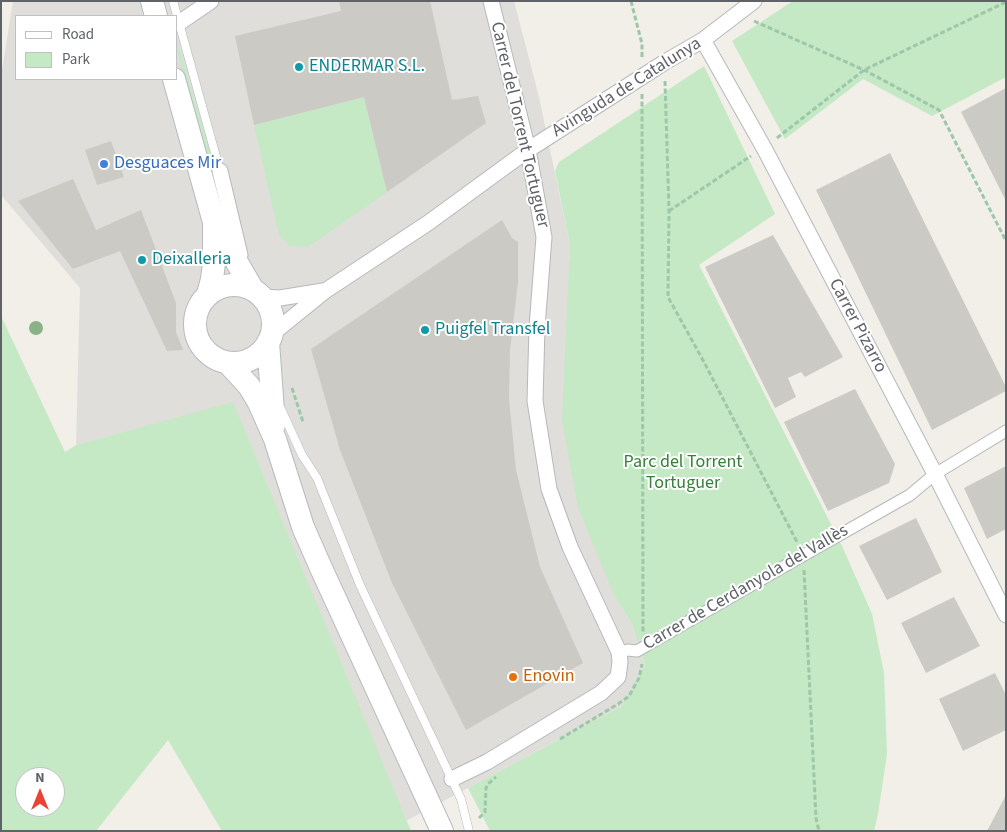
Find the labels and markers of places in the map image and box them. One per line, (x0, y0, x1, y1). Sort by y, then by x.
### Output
place label: ENDERMAR S.L. (309, 56, 425, 78)
marker: ENDERMAR S.L. (293, 61, 305, 73)
place label: Desguaces Mir (114, 153, 221, 175)
marker: Desguaces Mir (98, 158, 110, 170)
place label: Deixalleria (152, 249, 231, 271)
marker: Deixalleria (136, 254, 148, 266)
place label: Puigfel Transfel (435, 319, 550, 341)
marker: Puigfel Transfel (419, 324, 431, 336)
place label: Enovin (523, 666, 575, 688)
marker: Enovin (507, 671, 519, 683)

